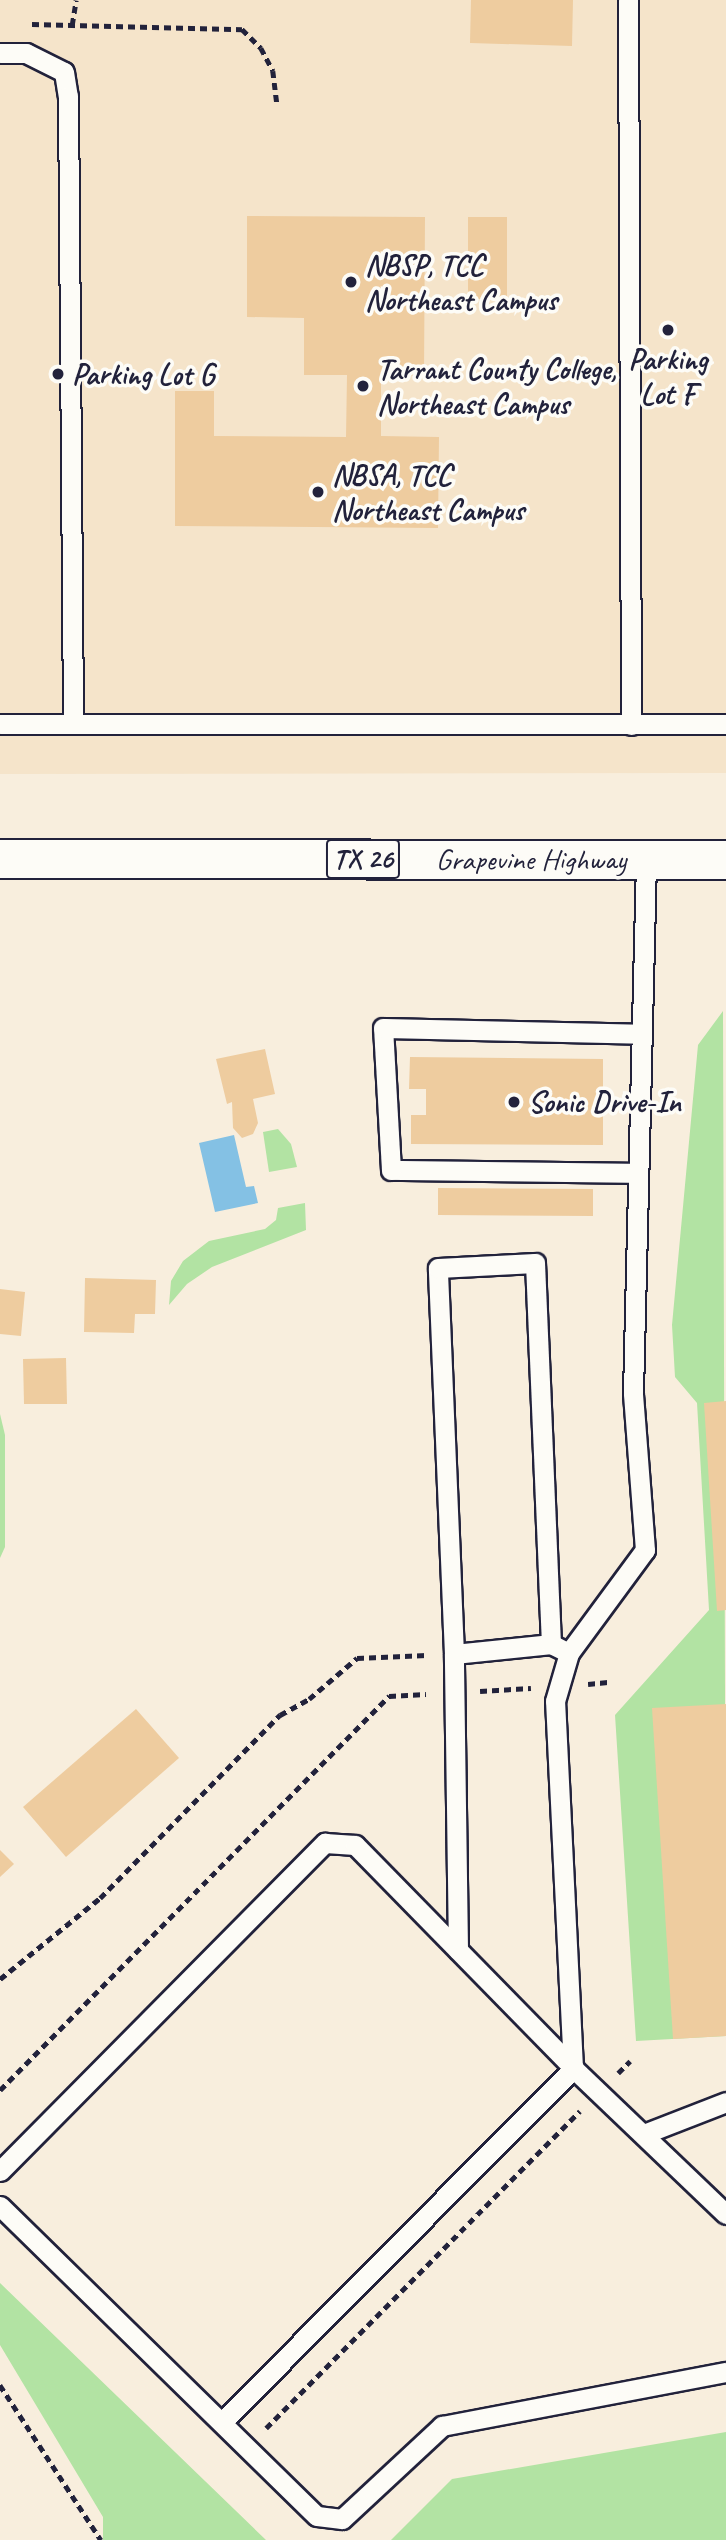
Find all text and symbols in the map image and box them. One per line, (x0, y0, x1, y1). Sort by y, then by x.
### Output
place label: NBSP, TCC Northeast Campus (365, 247, 557, 318)
marker: NBSP, TCC Northeast Campus (343, 274, 359, 290)
marker: Parking Lot F (660, 322, 676, 338)
place label: Parking Lot F (629, 341, 707, 412)
place label: Tarrant County College, Northeast Campus (377, 351, 616, 422)
place label: Parking Lot G (72, 356, 214, 392)
marker: Parking Lot G (50, 366, 66, 382)
marker: Tarrant County College, Northeast Campus (355, 378, 371, 394)
place label: NBSA, TCC Northeast Campus (332, 457, 524, 528)
marker: NBSA, TCC Northeast Campus (310, 484, 326, 500)
road number: TX 26 (324, 834, 402, 884)
street label: Grapevine Highway (436, 841, 626, 877)
place label: Sonic Drive-In (528, 1084, 681, 1120)
marker: Sonic Drive-In (506, 1094, 522, 1110)

